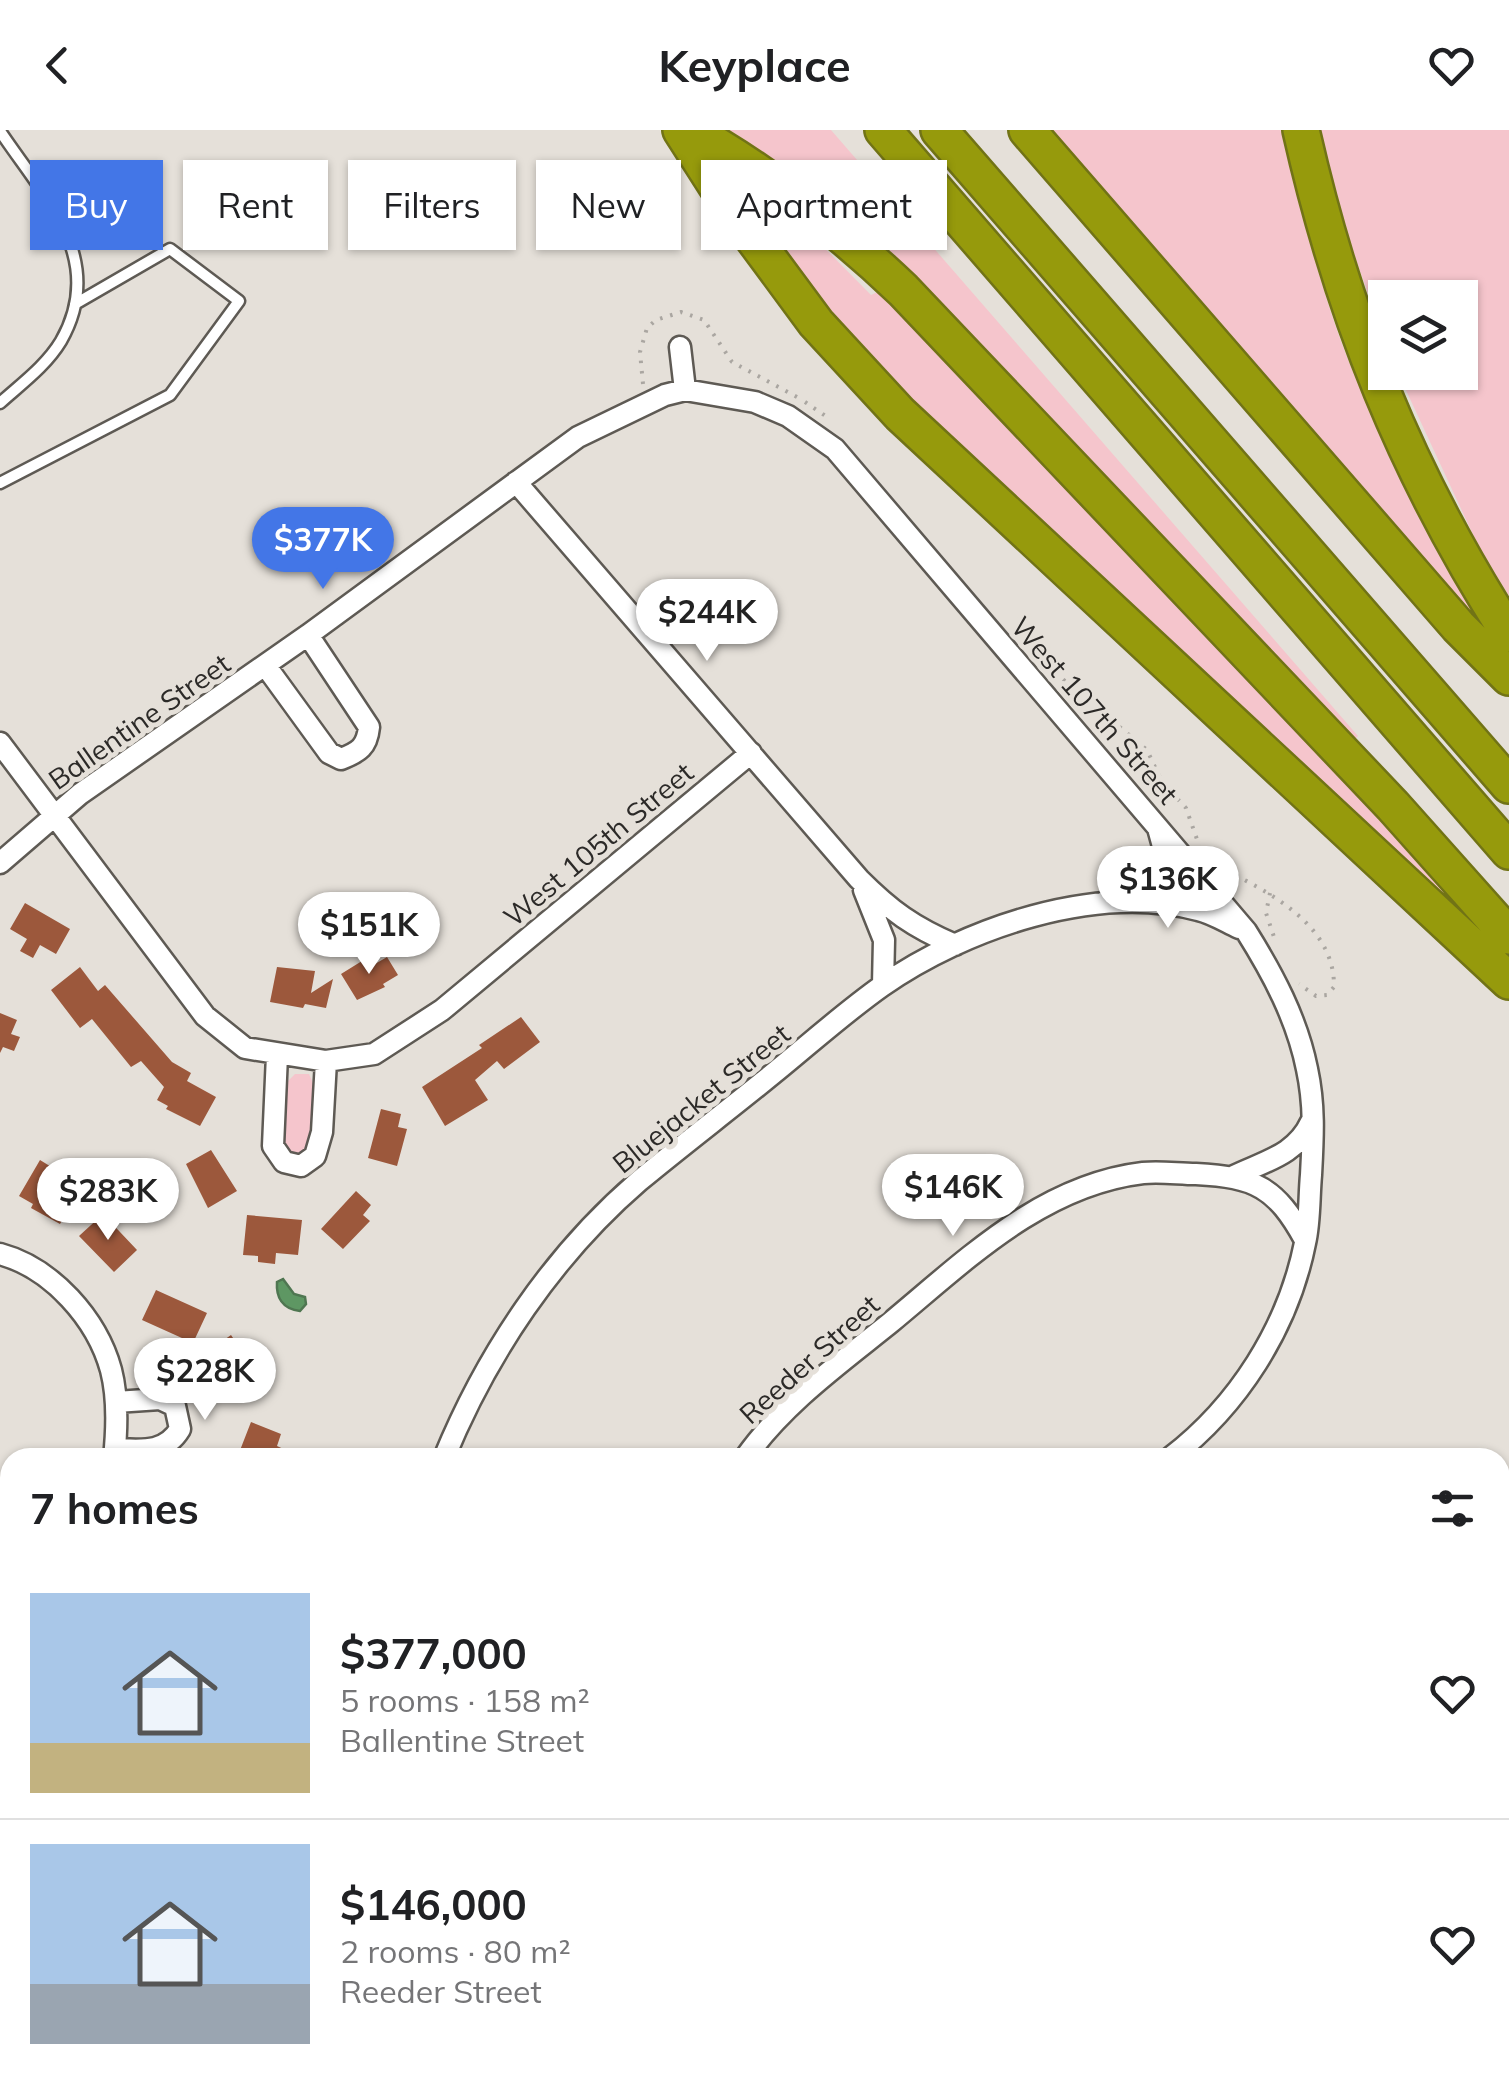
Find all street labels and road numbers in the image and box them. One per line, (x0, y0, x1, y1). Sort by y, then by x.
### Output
street label: West 107th Street (1004, 609, 1186, 811)
street label: Ballentine Street (41, 645, 237, 797)
street label: West 105th Street (496, 754, 700, 934)
street label: Bluejacket Street (605, 1016, 797, 1180)
street label: Reeder Street (732, 1287, 886, 1431)

